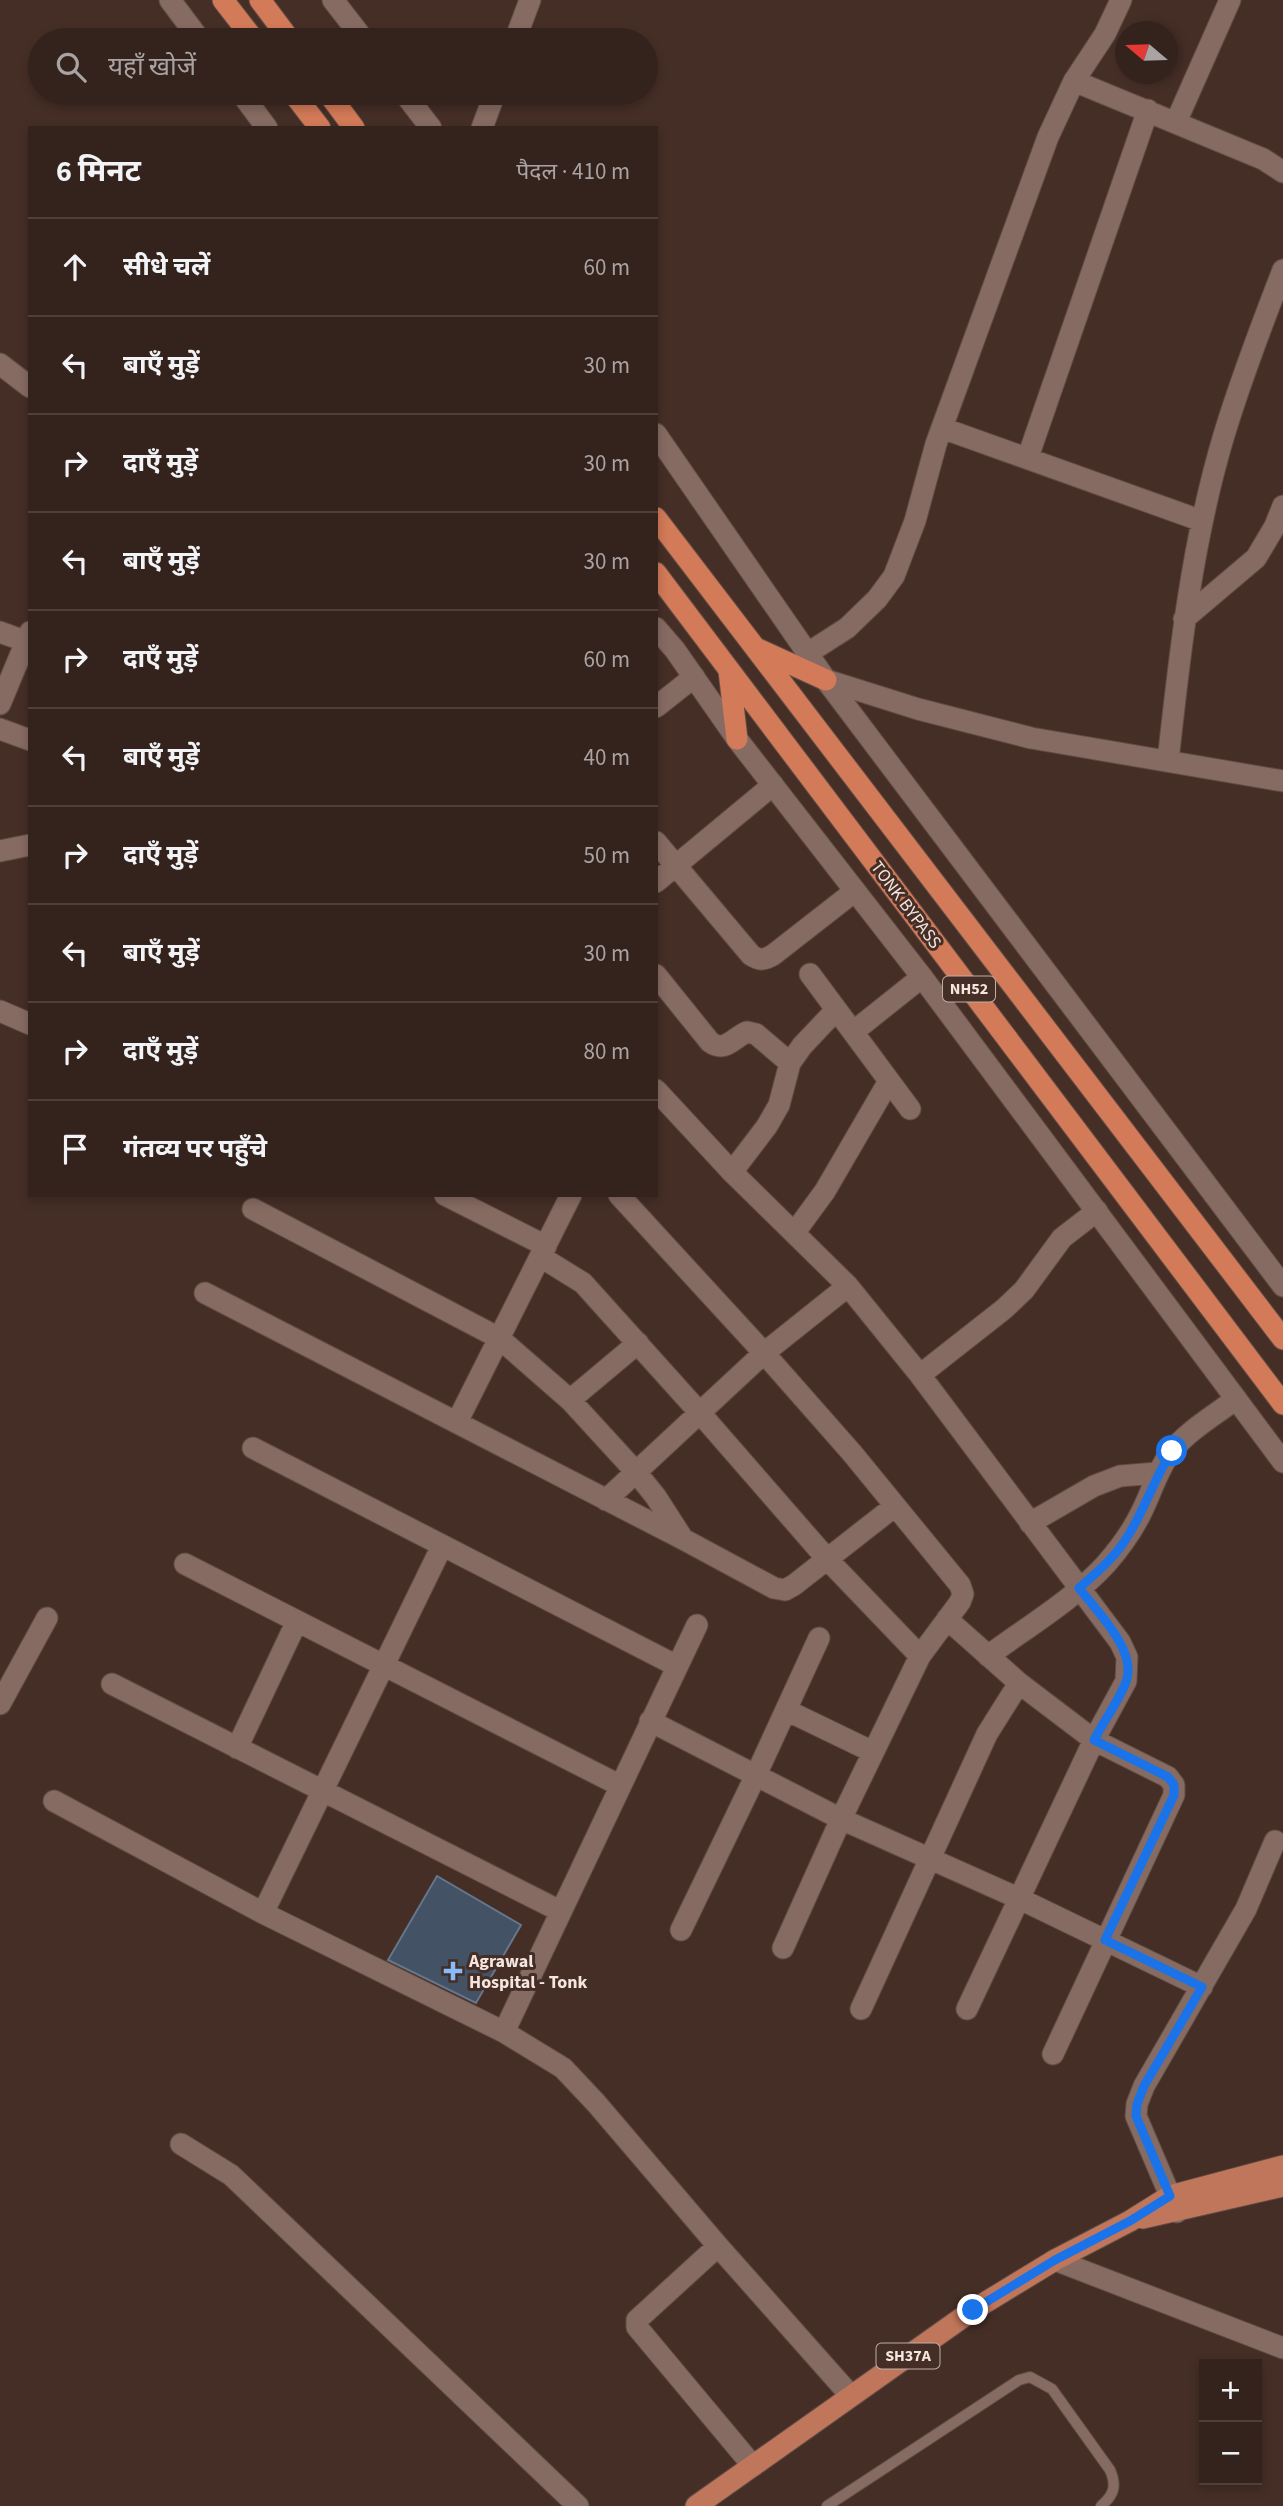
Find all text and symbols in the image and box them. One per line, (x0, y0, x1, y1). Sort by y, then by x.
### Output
north arrow (1115, 21, 1178, 84)
search box (28, 28, 658, 105)
icon: search (52, 48, 90, 86)
text: यहाँ खोजें (108, 48, 196, 85)
text: 6 मिनट (56, 150, 141, 193)
text: पैदल · 410 m (516, 155, 630, 188)
icon: ahead (56, 248, 94, 286)
text: सीधे चलें (123, 248, 210, 285)
text: 60 m (583, 251, 630, 284)
icon: left (56, 346, 94, 384)
text: बाएँ मुड़ें (123, 346, 200, 383)
text: 30 m (583, 349, 630, 382)
icon: right (56, 444, 94, 482)
text: दाएँ मुड़ें (123, 444, 198, 481)
text: 30 m (583, 447, 630, 480)
icon: left (56, 542, 94, 580)
text: बाएँ मुड़ें (123, 542, 200, 579)
text: 30 m (583, 545, 630, 578)
icon: right (56, 640, 94, 678)
text: दाएँ मुड़ें (123, 640, 198, 677)
text: 60 m (583, 643, 630, 676)
icon: left (56, 738, 94, 776)
text: बाएँ मुड़ें (123, 738, 200, 775)
text: 40 m (583, 741, 630, 774)
icon: right (56, 836, 94, 874)
text: दाएँ मुड़ें (123, 836, 198, 873)
text: 50 m (583, 839, 630, 872)
street label: TONK BYPASS (865, 856, 947, 954)
icon: left (56, 934, 94, 972)
text: बाएँ मुड़ें (123, 934, 200, 971)
text: 30 m (583, 937, 630, 970)
road number: NH52 (943, 976, 995, 1001)
icon: right (56, 1032, 94, 1070)
text: दाएँ मुड़ें (123, 1032, 198, 1069)
text: 80 m (583, 1035, 630, 1068)
icon: arrive (56, 1130, 94, 1168)
text: गंतव्य पर पहुँचे (123, 1130, 267, 1167)
route start (1156, 1435, 1187, 1466)
place label: Agrawal Hospital - Tonk (468, 1949, 588, 1995)
marker: Agrawal Hospital - Tonk (443, 1961, 463, 1981)
route end (957, 2294, 988, 2325)
road number: SH37A (876, 2344, 940, 2368)
map controls (1199, 2359, 1262, 2485)
button: + (1199, 2359, 1262, 2422)
button: − (1199, 2422, 1262, 2485)

